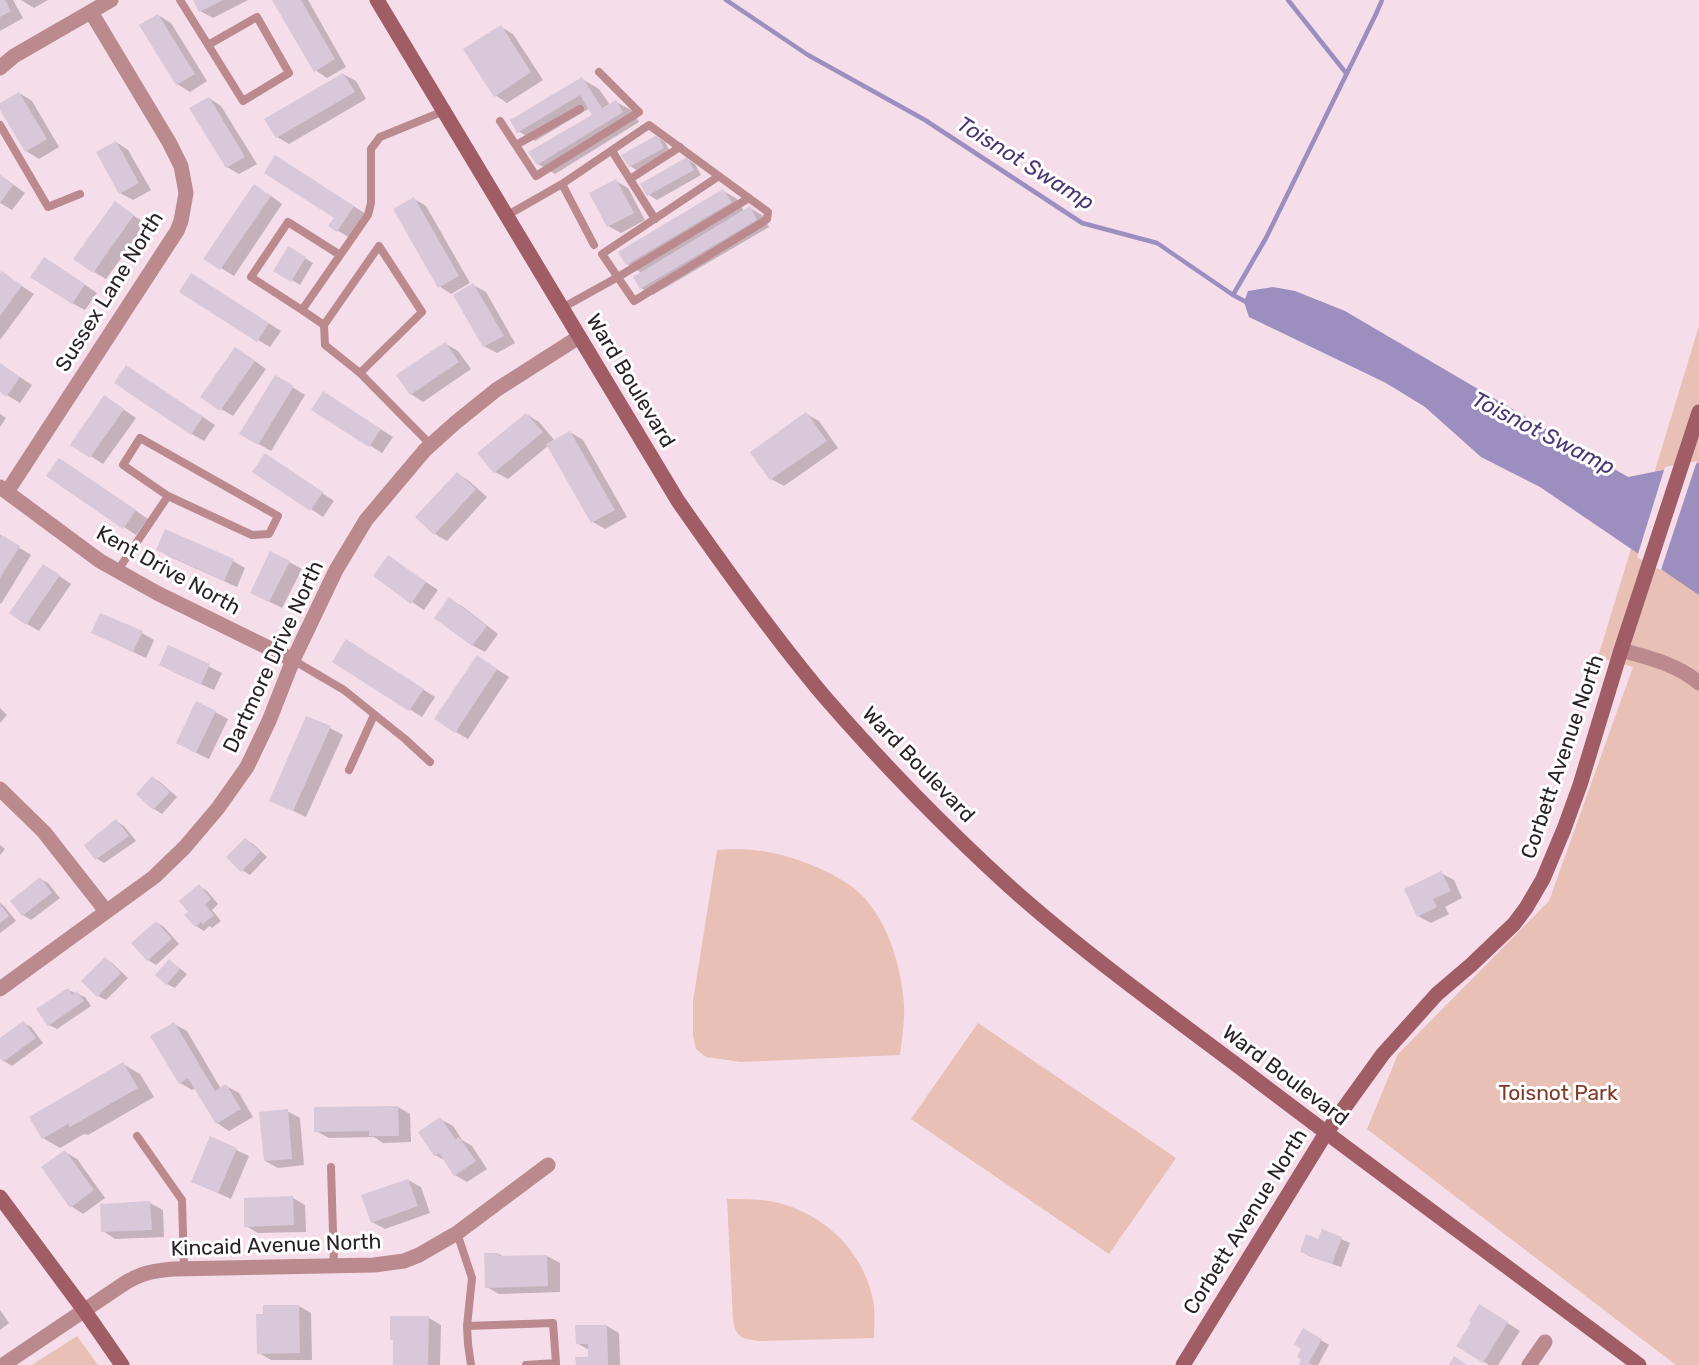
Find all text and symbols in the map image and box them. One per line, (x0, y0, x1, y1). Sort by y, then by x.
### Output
water label: Toisnot Swamp (952, 111, 1098, 217)
street label: Sussex Lane North (51, 207, 169, 377)
street label: Ward Boulevard (580, 310, 680, 452)
water label: Toisnot Swamp (1467, 387, 1619, 481)
street label: Kent Drive North (91, 521, 245, 621)
street label: Dartmore Drive North (218, 557, 330, 757)
street label: Corbett Avenue North (1516, 652, 1610, 862)
street label: Ward Boulevard (856, 702, 980, 828)
street label: Ward Boulevard (1217, 1020, 1353, 1132)
park label: Toisnot Park (1498, 1081, 1618, 1107)
street label: Corbett Avenue North (1179, 1125, 1313, 1319)
street label: Kincaid Avenue North (170, 1230, 382, 1262)

